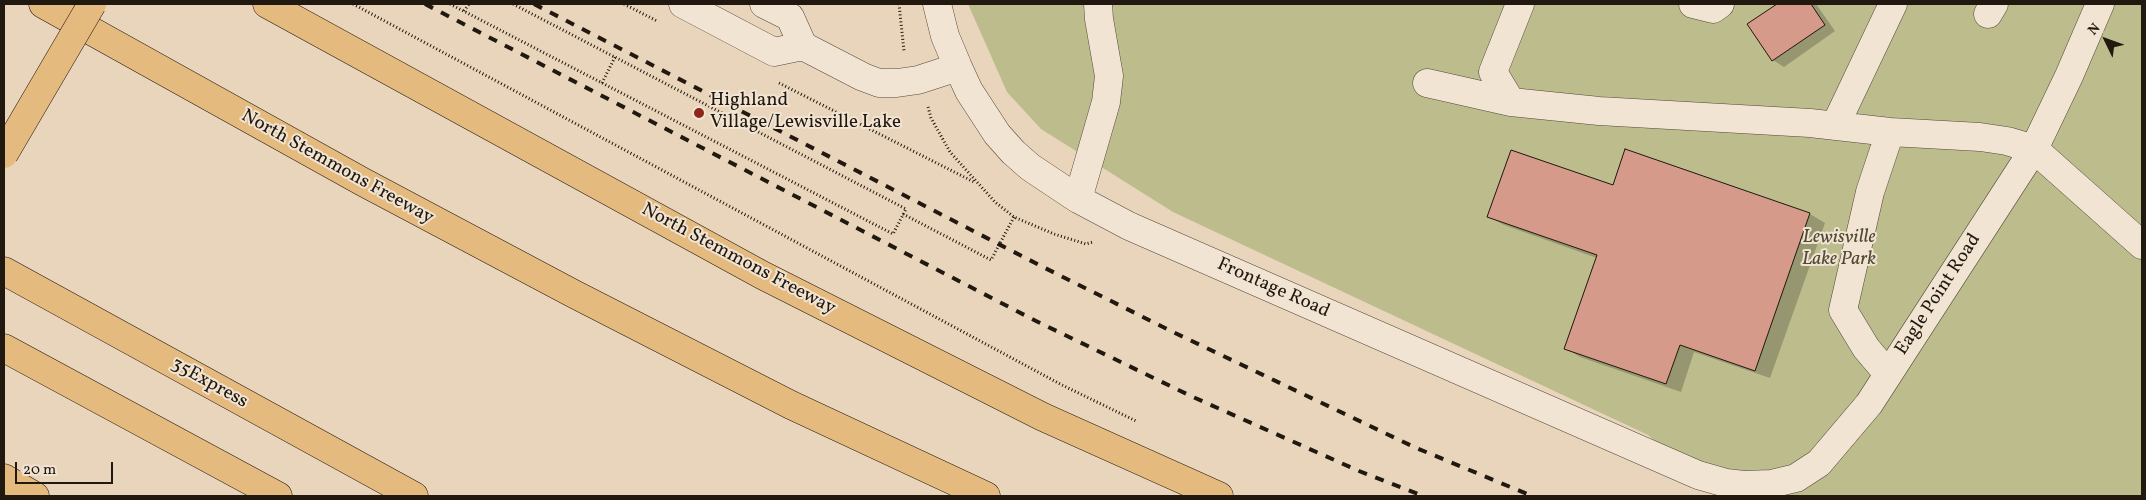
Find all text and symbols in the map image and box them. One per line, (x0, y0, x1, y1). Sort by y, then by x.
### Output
north arrow (2081, 15, 2131, 65)
text: N (2084, 19, 2105, 40)
place label: Highland Village/Lewisville Lake (710, 91, 901, 135)
street label: North Stemmons Freeway (237, 106, 437, 230)
marker: Highland Village/Lewisville Lake (692, 106, 706, 120)
street label: North Stemmons Freeway (637, 199, 839, 321)
park label: Lewisville Lake Park (1802, 228, 1876, 272)
street label: Eagle Point Road (1891, 230, 1987, 360)
street label: Frontage Road (1213, 254, 1333, 324)
street label: 35Express (167, 354, 251, 414)
scale bar (18, 452, 115, 484)
text: 20 m (23, 460, 56, 481)

